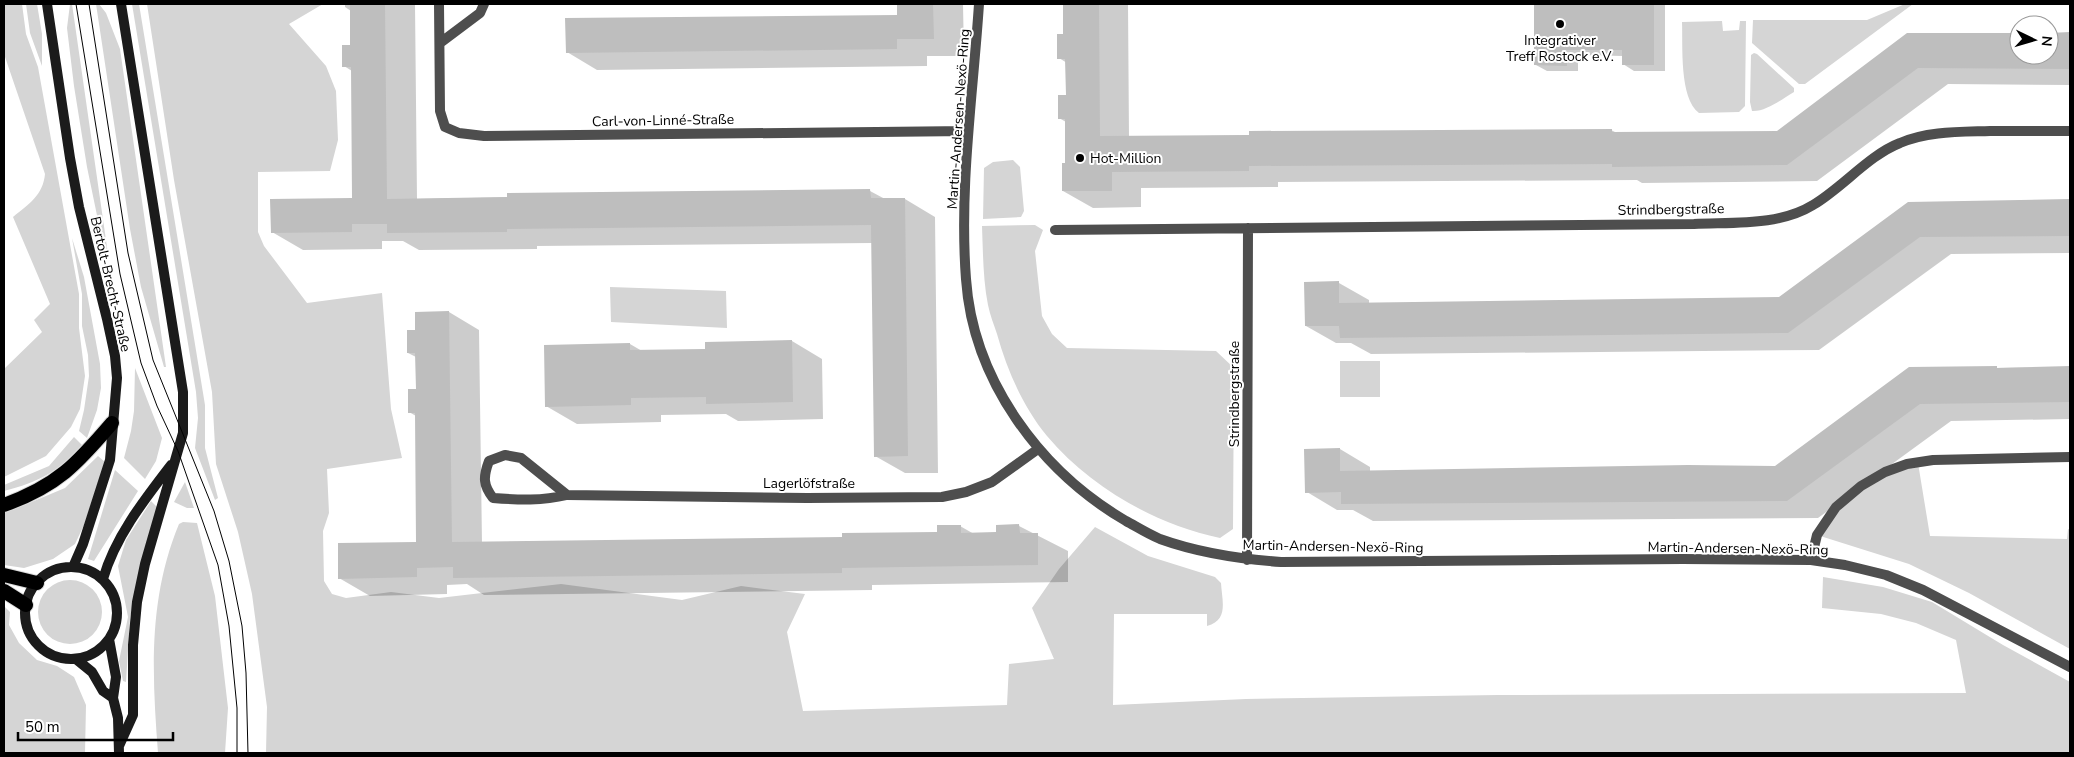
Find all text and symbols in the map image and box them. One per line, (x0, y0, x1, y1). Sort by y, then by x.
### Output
north arrow (2009, 15, 2059, 65)
marker: Integrativer Treff Rostock e.V. (1554, 18, 1566, 30)
street label: Martin-Andersen-Nexö-Ring (943, 28, 974, 210)
place label: Integrativer Treff Rostock e.V. (1506, 31, 1614, 66)
text: N (2037, 35, 2056, 47)
street label: Carl-von-Linné-Straße (592, 110, 734, 131)
place label: Hot-Million (1090, 149, 1162, 168)
marker: Hot-Million (1074, 152, 1086, 164)
street label: Strindbergstraße (1618, 199, 1724, 220)
street label: Bertolt-Brecht-Straße (86, 215, 135, 354)
street label: Strindbergstraße (1225, 341, 1244, 447)
street label: Lagerlöfstraße (763, 474, 855, 493)
street label: Martin-Andersen-Nexö-Ring (1242, 535, 1424, 558)
street label: Martin-Andersen-Nexö-Ring (1647, 537, 1829, 560)
scale bar (18, 710, 172, 742)
text: 50 m (25, 717, 60, 737)

